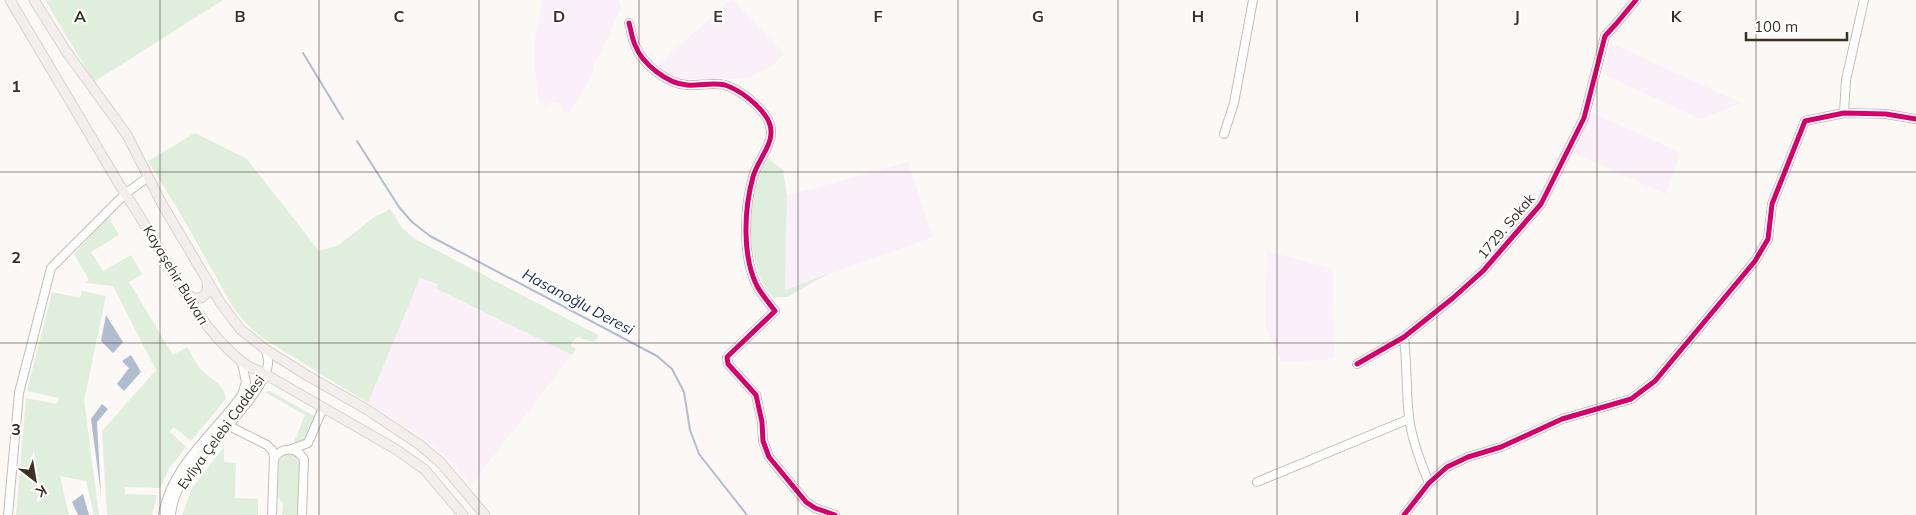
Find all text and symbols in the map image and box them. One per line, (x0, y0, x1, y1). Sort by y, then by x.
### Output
text: A (74, 6, 86, 26)
text: B (234, 6, 246, 26)
text: C (394, 6, 405, 26)
text: D (553, 6, 565, 26)
text: E (713, 6, 723, 26)
text: F (873, 6, 883, 26)
text: G (1032, 6, 1044, 26)
text: H (1192, 6, 1204, 26)
text: I (1355, 6, 1359, 26)
text: J (1514, 6, 1520, 26)
text: K (1671, 6, 1683, 26)
scale bar (1746, 10, 1847, 42)
text: 100 m (1754, 17, 1798, 36)
text: 1 (11, 76, 21, 96)
street label: 1729. Sokak (1473, 189, 1539, 262)
street label: Kayaşehir Bulvarı (139, 222, 213, 328)
text: 2 (11, 247, 21, 267)
water label: Hasanoğlu Deresi (519, 264, 638, 339)
street label: Evliya Çelebi Caddesi (173, 371, 269, 493)
text: 3 (11, 419, 21, 439)
north arrow (10, 455, 60, 505)
text: K (32, 481, 50, 502)

